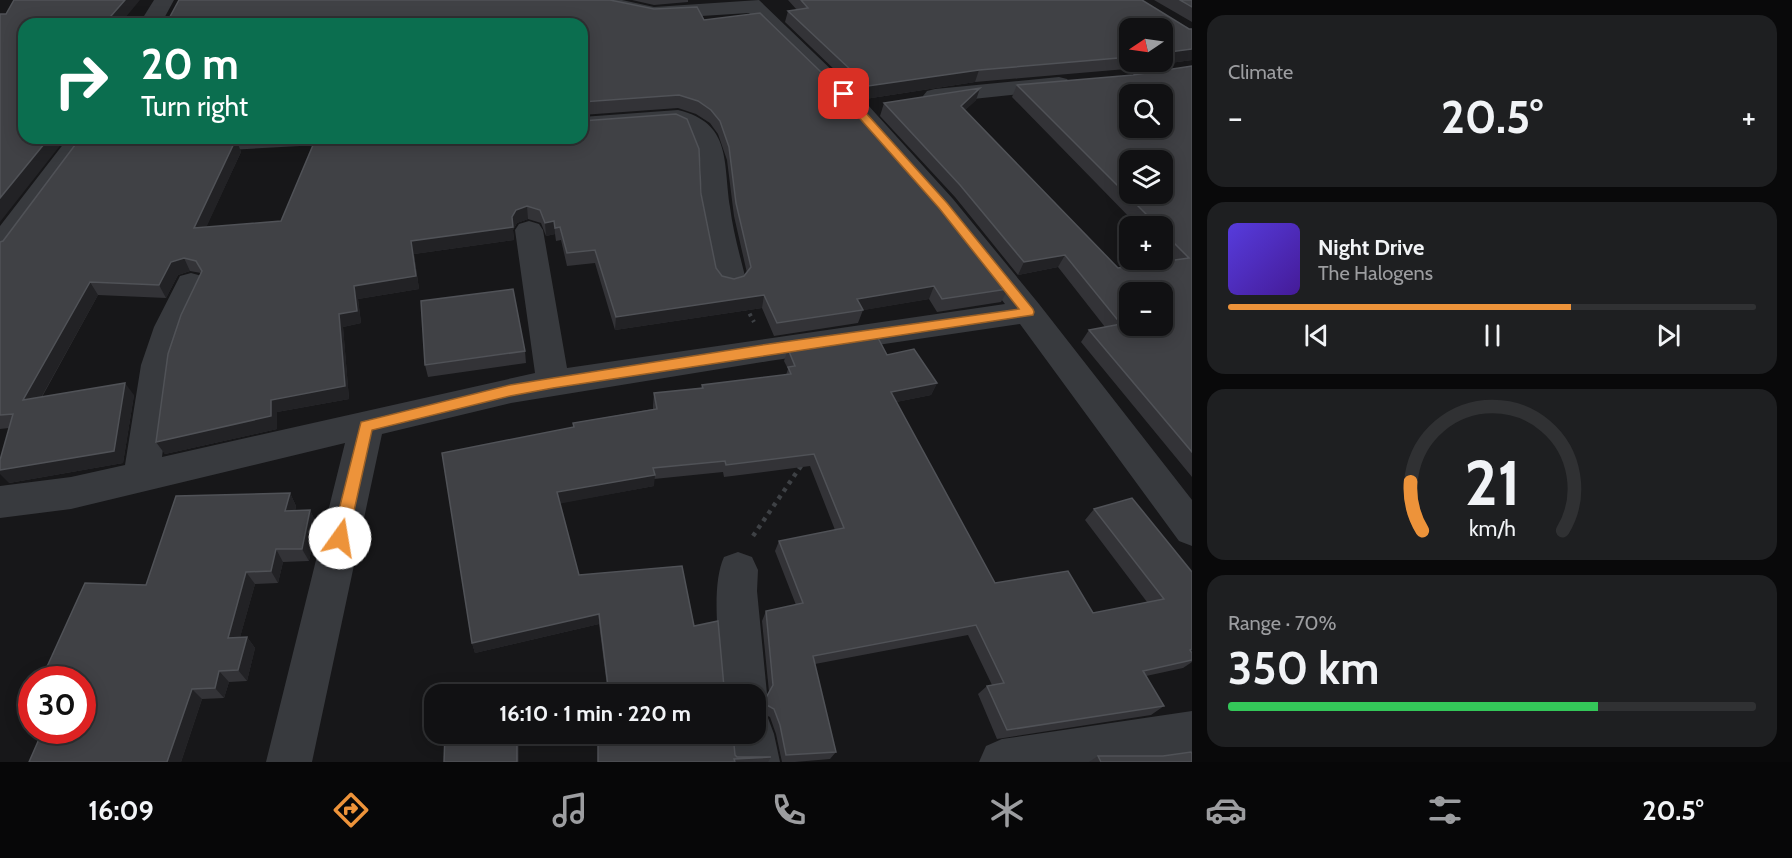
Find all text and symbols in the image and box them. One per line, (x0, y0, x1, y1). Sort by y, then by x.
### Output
north arrow (1119, 18, 1173, 72)
map controls (1119, 18, 1173, 336)
text: 20 m (141, 38, 239, 90)
icon: right (42, 42, 120, 120)
text: Climate (1228, 60, 1293, 84)
pin (818, 68, 869, 119)
icon: arrive (827, 77, 860, 110)
button: search (1119, 84, 1173, 138)
text: Turn right (141, 90, 248, 123)
text: 20.5° (1441, 90, 1543, 144)
text: − (1228, 97, 1243, 137)
text: + (1741, 97, 1756, 137)
button: layers (1119, 150, 1173, 204)
button: + (1119, 216, 1173, 270)
text: Night Drive (1318, 234, 1424, 261)
text: The Halogens (1318, 261, 1433, 285)
button: − (1119, 282, 1173, 336)
icon: previous (1300, 319, 1333, 352)
icon: pause (1476, 319, 1509, 352)
icon: next (1652, 319, 1685, 352)
text: 21 (1464, 446, 1520, 522)
position arrow (308, 506, 372, 570)
text: km/h (1469, 516, 1515, 542)
text: Range · 70% (1228, 611, 1337, 635)
text: 350 km (1228, 641, 1379, 695)
speed limit sign: 30 (18, 666, 96, 744)
text: 16:10 · 1 min · 220 m (499, 700, 691, 727)
icon: directions (330, 789, 372, 831)
icon: music (549, 789, 591, 831)
icon: phone (768, 789, 810, 831)
icon: climate (986, 789, 1028, 831)
icon: car (1205, 789, 1247, 831)
icon: filters (1424, 789, 1466, 831)
text: 16:09 (88, 794, 154, 827)
text: 20.5° (1642, 794, 1704, 827)

